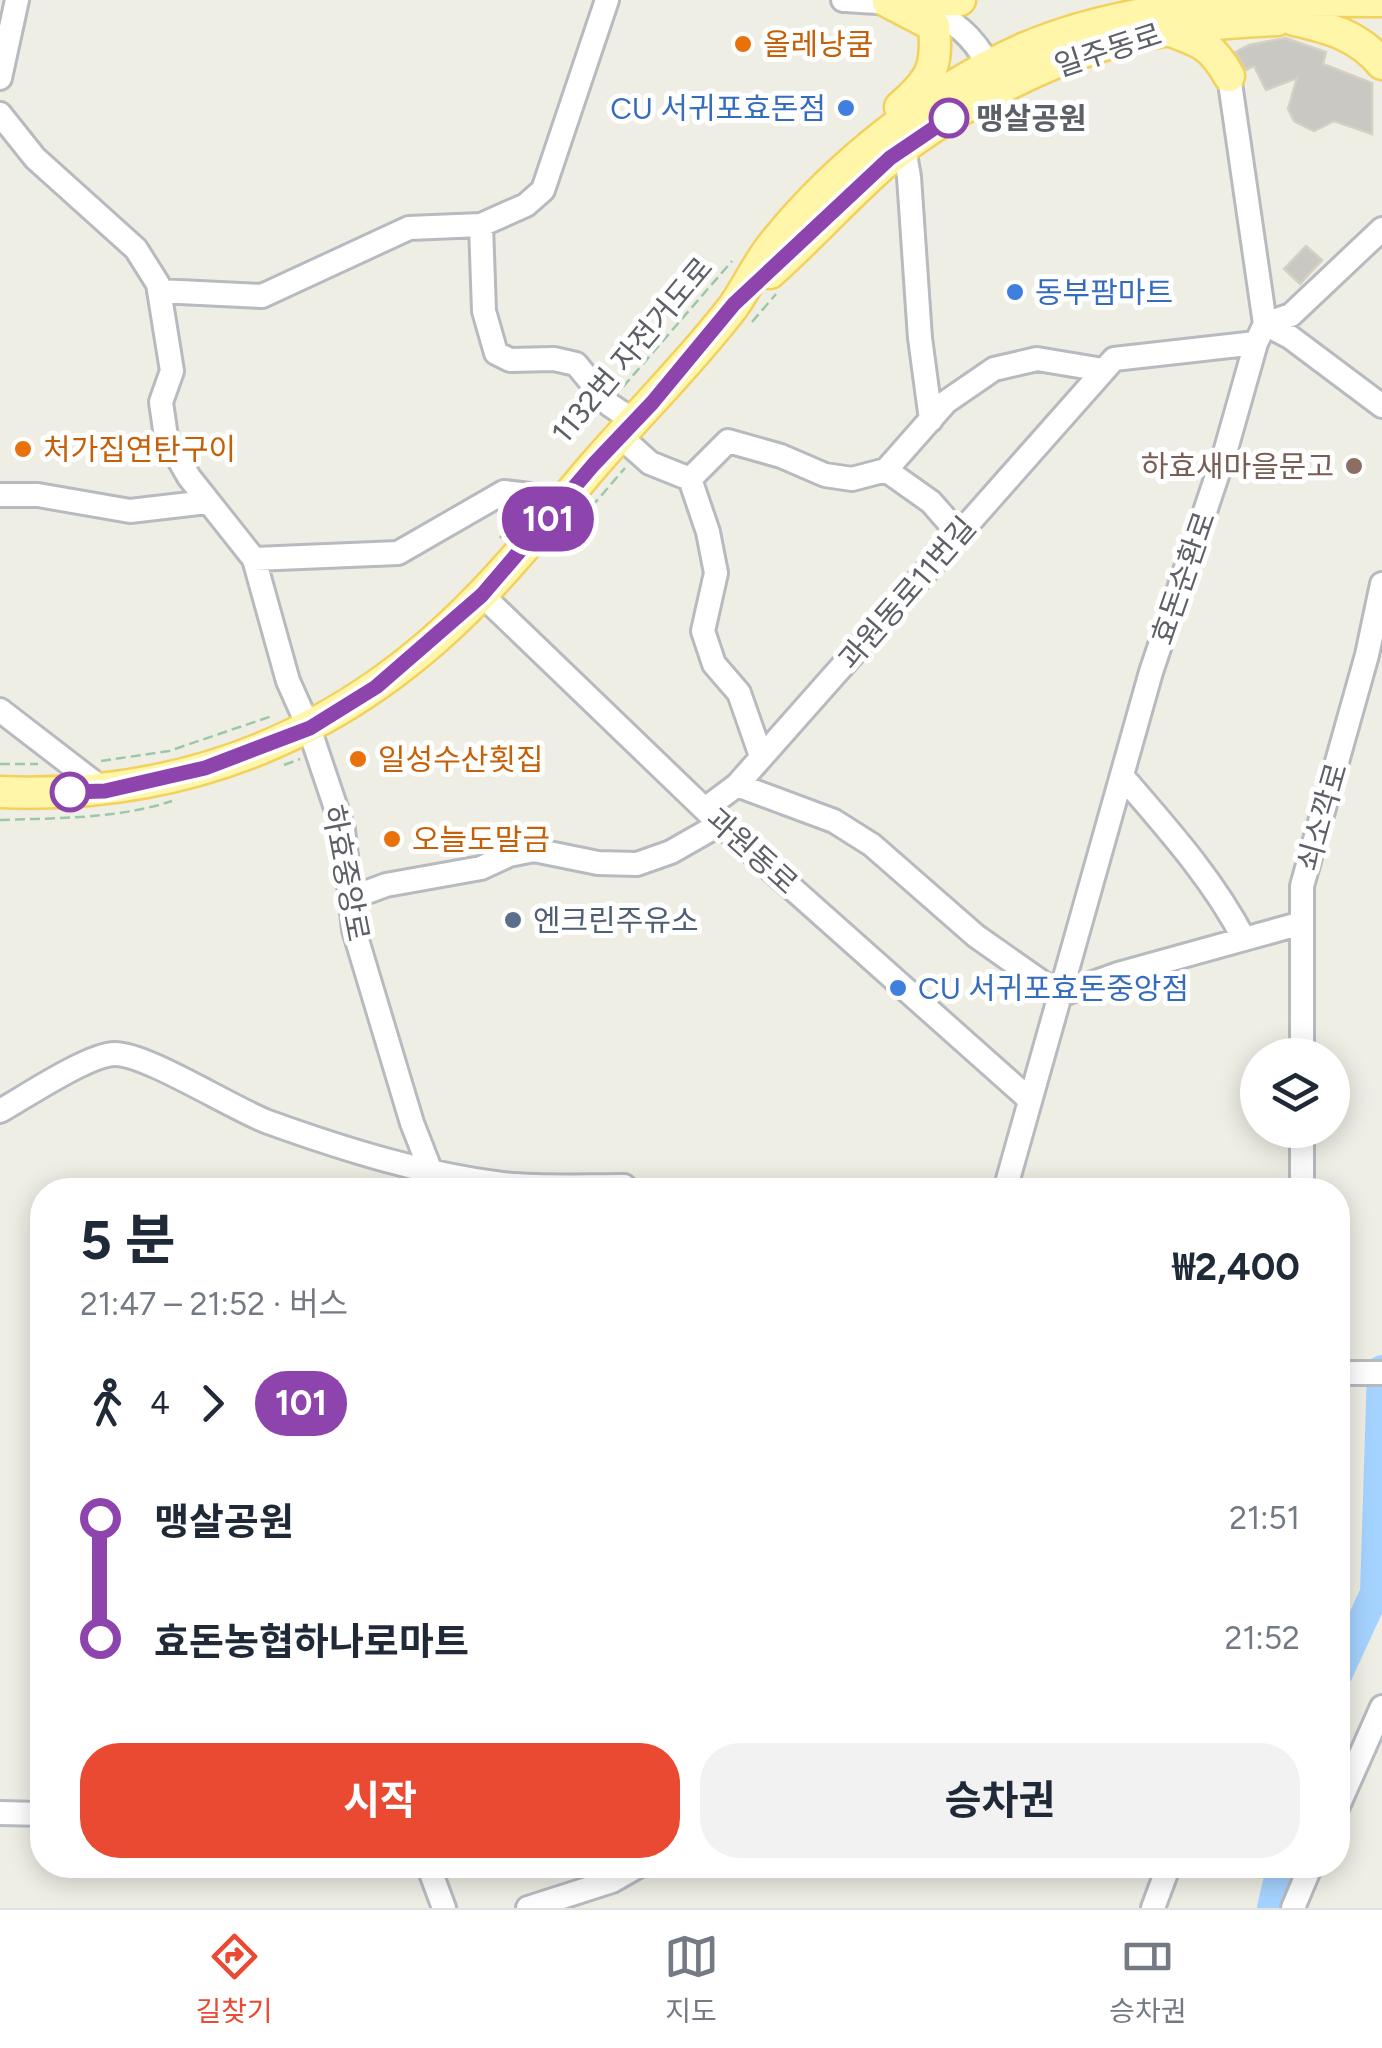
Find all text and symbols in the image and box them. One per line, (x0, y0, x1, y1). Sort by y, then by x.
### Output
street label: 일주동로 (1050, 15, 1166, 85)
place label: 올레낭쿰 (763, 26, 873, 63)
marker: 올레낭쿰 (732, 33, 754, 55)
place label: CU 서귀포효돈점 (610, 90, 826, 127)
marker: CU 서귀포효돈점 (835, 97, 857, 119)
marker: 맹살공원 (930, 99, 968, 137)
place label: 맹살공원 (976, 100, 1086, 137)
street label: 1132번 자전거도로 (544, 250, 720, 450)
place label: 동부팜마트 (1035, 274, 1173, 311)
marker: 동부팜마트 (1004, 281, 1026, 303)
place label: 처가집연탄구이 (43, 431, 236, 468)
marker: 처가집연탄구이 (12, 438, 34, 460)
place label: 하효새마을문고 (1141, 448, 1334, 485)
marker: 하효새마을문고 (1343, 455, 1365, 477)
line badge: 101 (490, 486, 606, 552)
text: 101 (522, 498, 574, 540)
street label: 효돈순환로 (1143, 507, 1223, 649)
street label: 과원동로11번길 (831, 509, 983, 677)
place label: 일성수산횟집 (378, 741, 544, 778)
marker: 일성수산횟집 (347, 748, 369, 770)
street label: 쇠소깍로 (1289, 759, 1355, 875)
unlabelled marker (51, 773, 89, 811)
street label: 과원동로 (699, 800, 805, 902)
street label: 하효중앙로 (315, 802, 377, 944)
place label: 오늘도말금 (412, 821, 550, 858)
marker: 오늘도말금 (381, 828, 403, 850)
place label: 엔크린주유소 (533, 902, 699, 939)
marker: 엔크린주유소 (502, 909, 524, 931)
place label: CU 서귀포효돈중앙점 (918, 970, 1189, 1007)
marker: CU 서귀포효돈중앙점 (887, 977, 909, 999)
map controls (1240, 1038, 1350, 1148)
button: layers (1240, 1038, 1350, 1148)
text: 5 분 (80, 1207, 176, 1273)
text: ₩2,400 (1173, 1244, 1300, 1290)
text: 21:47 – 21:52 · 버스 (80, 1285, 348, 1323)
icon: walk (80, 1376, 135, 1431)
icon: forward (185, 1376, 240, 1431)
text: 101 (275, 1382, 327, 1424)
text: 4 (150, 1384, 170, 1422)
text: 맹살공원 (154, 1499, 294, 1545)
text: 21:51 (1229, 1499, 1300, 1537)
text: 효돈농협하나로마트 (154, 1619, 469, 1665)
text: 21:52 (1225, 1619, 1300, 1657)
button: 시작 (80, 1743, 680, 1858)
button: 승차권 (700, 1743, 1300, 1858)
tab: 길찾기 (195, 1929, 273, 2029)
tab: 지도 (664, 1929, 719, 2029)
tab: 승차권 (1109, 1929, 1187, 2029)

